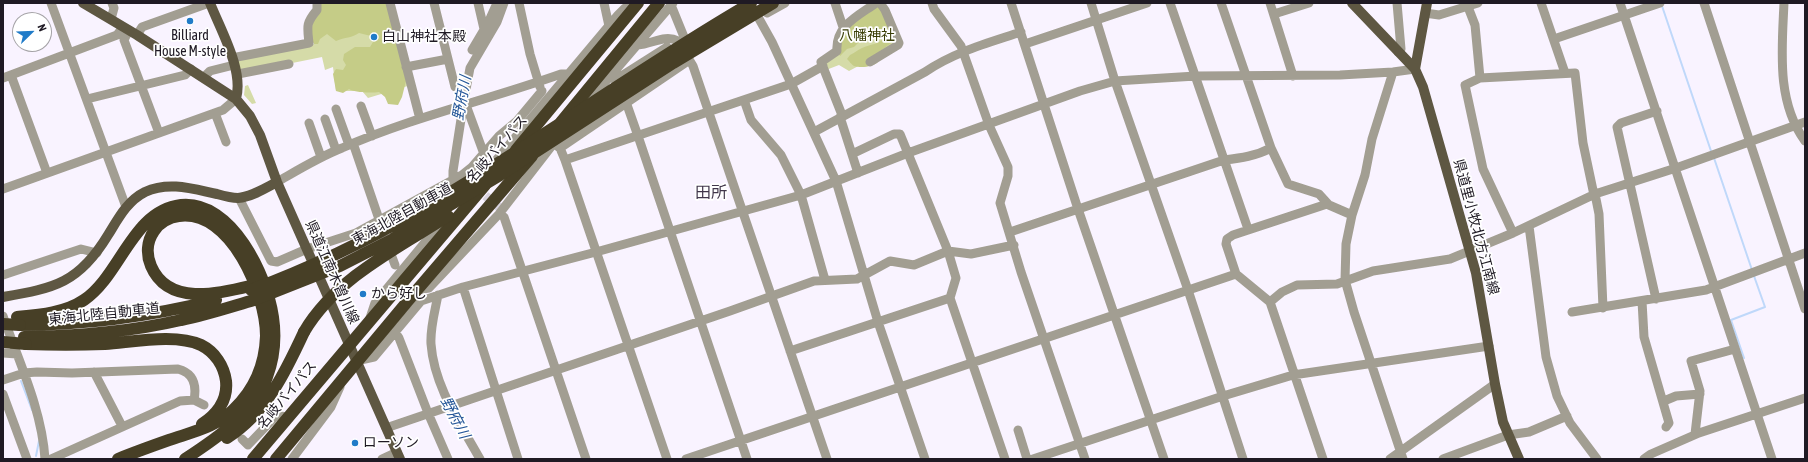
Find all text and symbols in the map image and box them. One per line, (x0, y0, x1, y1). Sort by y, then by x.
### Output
north arrow (12, 12, 52, 52)
marker: Billiard House M-style (185, 16, 195, 26)
text: N (35, 22, 49, 33)
place label: Billiard House M-style (154, 28, 226, 60)
park label: 八幡神社 (839, 28, 895, 44)
place label: 白山神社本殿 (382, 29, 466, 45)
marker: 白山神社本殿 (369, 32, 379, 42)
water label: 野府川 (449, 74, 475, 122)
street label: 名岐バイパス (463, 112, 531, 186)
street label: 県道里小牧北方江南線 (1450, 157, 1502, 297)
street label: 東海北陸自動車道 (349, 180, 455, 248)
district label: 田所 (695, 183, 727, 203)
street label: 県道江南木曽川線 (302, 217, 362, 327)
place label: から好し (371, 286, 427, 302)
marker: から好し (358, 289, 368, 299)
street label: 東海北陸自動車道 (47, 300, 161, 328)
street label: 名岐バイパス (254, 357, 320, 433)
water label: 野府川 (436, 394, 474, 442)
place label: ローソン (363, 435, 419, 451)
marker: ローソン (350, 438, 360, 448)

